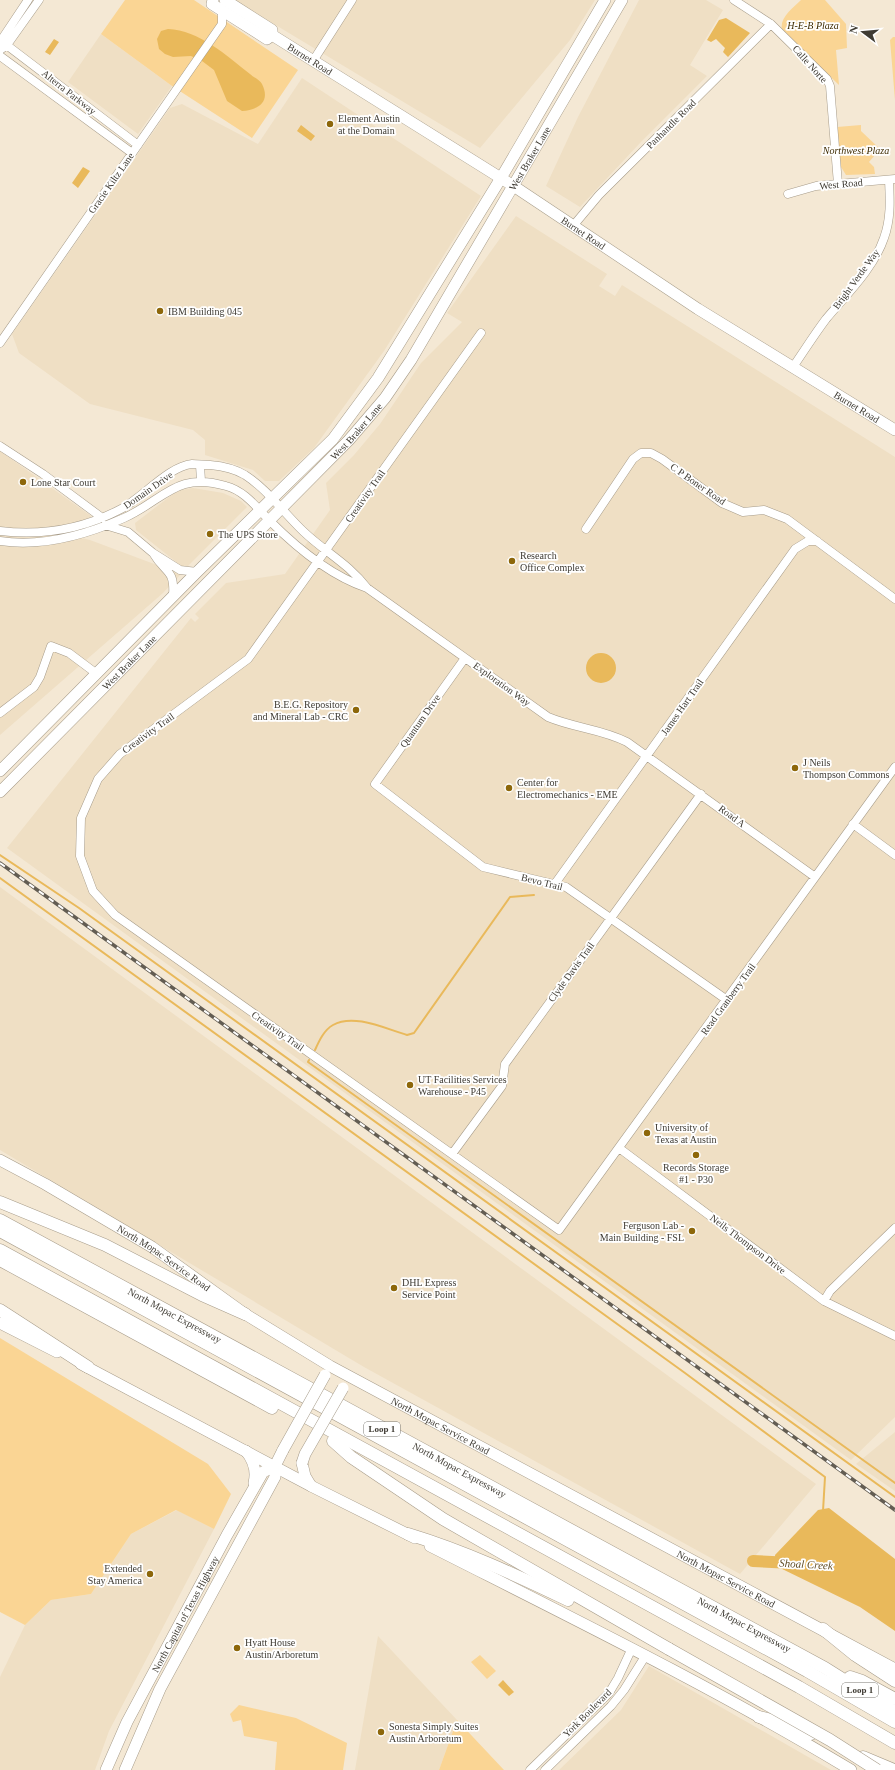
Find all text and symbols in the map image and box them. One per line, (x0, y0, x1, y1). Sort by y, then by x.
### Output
north arrow (843, 12, 883, 52)
park label: H-E-B Plaza (786, 20, 839, 31)
text: N (847, 24, 860, 35)
street label: Burnet Road (286, 41, 335, 77)
street label: Calle Norte (790, 43, 830, 85)
street label: Alterra Parkway (40, 67, 98, 117)
street label: Panhandle Road (644, 97, 698, 151)
place label: Element Austin at the Domain (338, 113, 400, 136)
marker: Element Austin at the Domain (325, 119, 335, 129)
street label: West Braker Lane (506, 124, 553, 192)
park label: Northwest Plaza (822, 145, 889, 156)
street label: Gracie Kiltz Lane (86, 150, 136, 215)
street label: West Road (819, 177, 863, 191)
street label: Burnet Road (559, 214, 608, 251)
street label: Bright Verde Way (831, 247, 881, 311)
marker: IBM Building 045 (155, 306, 165, 316)
place label: IBM Building 045 (168, 306, 242, 317)
street label: Burnet Road (832, 389, 881, 425)
street label: West Braker Lane (328, 400, 384, 461)
street label: C P Boner Road (668, 461, 728, 507)
street label: Creativity Trail (343, 468, 387, 524)
street label: Domain Drive (121, 469, 175, 511)
marker: Lone Star Court (18, 477, 28, 487)
place label: Lone Star Court (31, 477, 96, 488)
marker: The UPS Store (205, 529, 215, 539)
place label: The UPS Store (218, 529, 279, 540)
place label: Research Office Complex (520, 550, 585, 573)
marker: Research Office Complex (507, 556, 517, 566)
street label: West Braker Lane (100, 632, 159, 692)
street label: Exploration Way (471, 660, 533, 708)
street label: James Hart Trail (659, 677, 706, 737)
street label: Quantum Drive (398, 692, 443, 750)
place label: B.E.G. Repository and Mineral Lab - CRC (253, 699, 348, 722)
marker: B.E.G. Repository and Mineral Lab - CRC (351, 705, 361, 715)
street label: Creativity Trail (120, 710, 176, 755)
place label: J Neils Thompson Commons (803, 757, 890, 780)
marker: J Neils Thompson Commons (790, 763, 800, 773)
place label: Center for Electromechanics - EME (517, 777, 618, 800)
marker: Center for Electromechanics - EME (504, 783, 514, 793)
street label: Road A (717, 803, 748, 830)
street label: Bevo Trail (520, 872, 564, 893)
street label: Clyde Davis Trail (546, 940, 596, 1004)
street label: Read Granberry Trail (698, 961, 758, 1037)
street label: Creativity Trail (250, 1009, 306, 1053)
place label: UT Facilities Services Warehouse - P45 (418, 1074, 507, 1097)
marker: UT Facilities Services Warehouse - P45 (405, 1080, 415, 1090)
place label: University of Texas at Austin (655, 1122, 717, 1145)
marker: University of Texas at Austin (642, 1128, 652, 1138)
marker: Records Storage #1 - P30 (691, 1150, 701, 1160)
place label: Records Storage #1 - P30 (663, 1162, 729, 1185)
street label: Neils Thompson Drive (708, 1212, 788, 1276)
place label: Ferguson Lab - Main Building - FSL (600, 1220, 684, 1243)
street label: North Mopac Service Road (116, 1222, 213, 1293)
marker: Ferguson Lab - Main Building - FSL (687, 1226, 697, 1236)
place label: DHL Express Service Point (402, 1277, 456, 1300)
marker: DHL Express Service Point (389, 1283, 399, 1293)
street label: North Mopac Expressway (126, 1285, 223, 1345)
street label: North Mopac Service Road (390, 1395, 492, 1456)
road number: Loop 1 (364, 1422, 400, 1436)
street label: North Mopac Expressway (411, 1440, 508, 1499)
street label: North Mopac Service Road (675, 1548, 777, 1609)
street label: North Capital of Texas Highway (149, 1554, 220, 1674)
water label: Shoal Creek (779, 1557, 834, 1571)
place label: Extended Stay America (88, 1563, 143, 1586)
marker: Extended Stay America (145, 1569, 155, 1579)
street label: North Mopac Expressway (696, 1594, 793, 1654)
place label: Hyatt House Austin/Arboretum (245, 1637, 319, 1660)
marker: Hyatt House Austin/Arboretum (232, 1643, 242, 1653)
road number: Loop 1 (842, 1683, 878, 1697)
street label: York Boulevard (561, 1687, 613, 1739)
place label: Sonesta Simply Suites Austin Arboretum (389, 1721, 479, 1744)
marker: Sonesta Simply Suites Austin Arboretum (376, 1727, 386, 1737)

